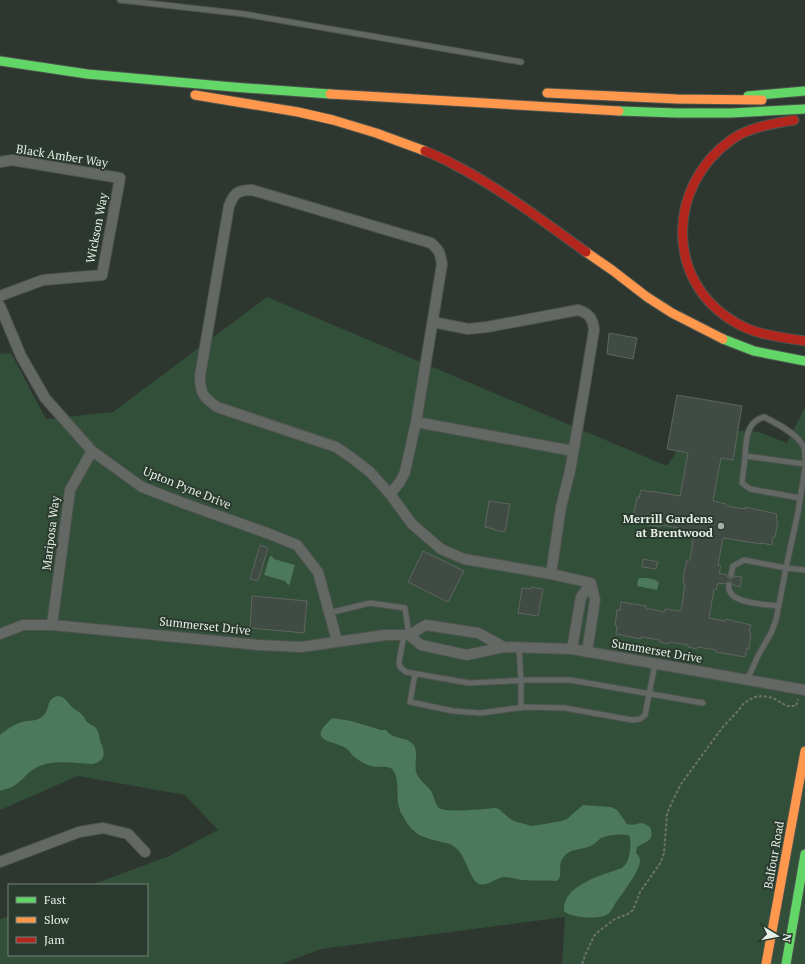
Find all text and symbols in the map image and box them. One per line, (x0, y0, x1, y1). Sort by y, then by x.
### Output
street label: Black Amber Way (15, 141, 110, 170)
street label: Wickson Way (82, 191, 111, 264)
street label: Upton Pyne Drive (141, 463, 233, 512)
street label: Mariposa Way (38, 494, 63, 571)
place label: Merrill Gardens at Brentwood (623, 511, 714, 540)
marker: Merrill Gardens at Brentwood (716, 521, 726, 531)
street label: Summerset Drive (159, 613, 252, 638)
street label: Summerset Drive (611, 635, 704, 666)
street label: Balfour Road (760, 819, 787, 890)
legend (8, 884, 148, 956)
text: Fast (44, 892, 67, 907)
text: Slow (44, 912, 70, 927)
north arrow (757, 916, 797, 956)
text: Jam (44, 932, 65, 947)
text: N (779, 932, 794, 944)

